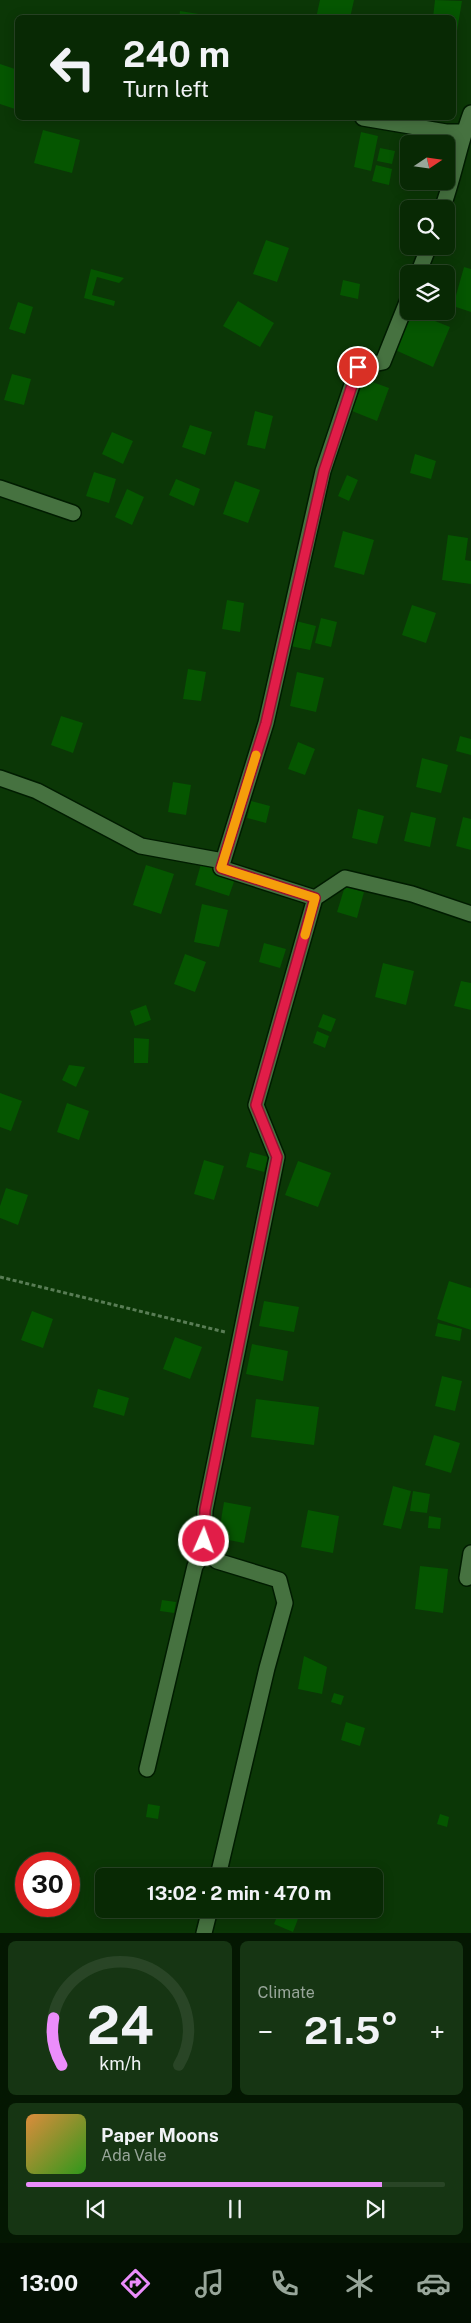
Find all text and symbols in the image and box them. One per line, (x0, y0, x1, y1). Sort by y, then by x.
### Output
text: 240 m (123, 34, 230, 75)
icon: left (40, 35, 105, 100)
text: Turn left (123, 76, 209, 102)
north arrow (400, 135, 455, 190)
map controls (400, 135, 455, 320)
button: search (400, 200, 455, 255)
button: layers (400, 265, 455, 320)
pin (337, 346, 379, 388)
icon: arrive (344, 353, 372, 381)
position arrow (177, 1514, 229, 1566)
speed limit sign: 30 (15, 1852, 80, 1917)
text: 13:02 · 2 min · 470 m (147, 1882, 331, 1904)
text: Climate (258, 1983, 315, 2002)
text: 24 (86, 1995, 153, 2056)
text: 21.5° (304, 2008, 398, 2053)
text: − (258, 2015, 273, 2048)
text: + (429, 2015, 445, 2048)
text: km/h (99, 2053, 141, 2074)
text: Paper Moons (101, 2124, 219, 2146)
text: Ada Vale (101, 2146, 166, 2165)
icon: previous (82, 2195, 110, 2223)
icon: pause (221, 2195, 249, 2223)
icon: next (361, 2195, 389, 2223)
icon: directions (118, 2266, 153, 2301)
icon: music (192, 2266, 227, 2301)
icon: phone (267, 2266, 302, 2301)
icon: climate (342, 2266, 377, 2301)
icon: car (416, 2266, 451, 2301)
text: 13:00 (20, 2270, 78, 2296)

